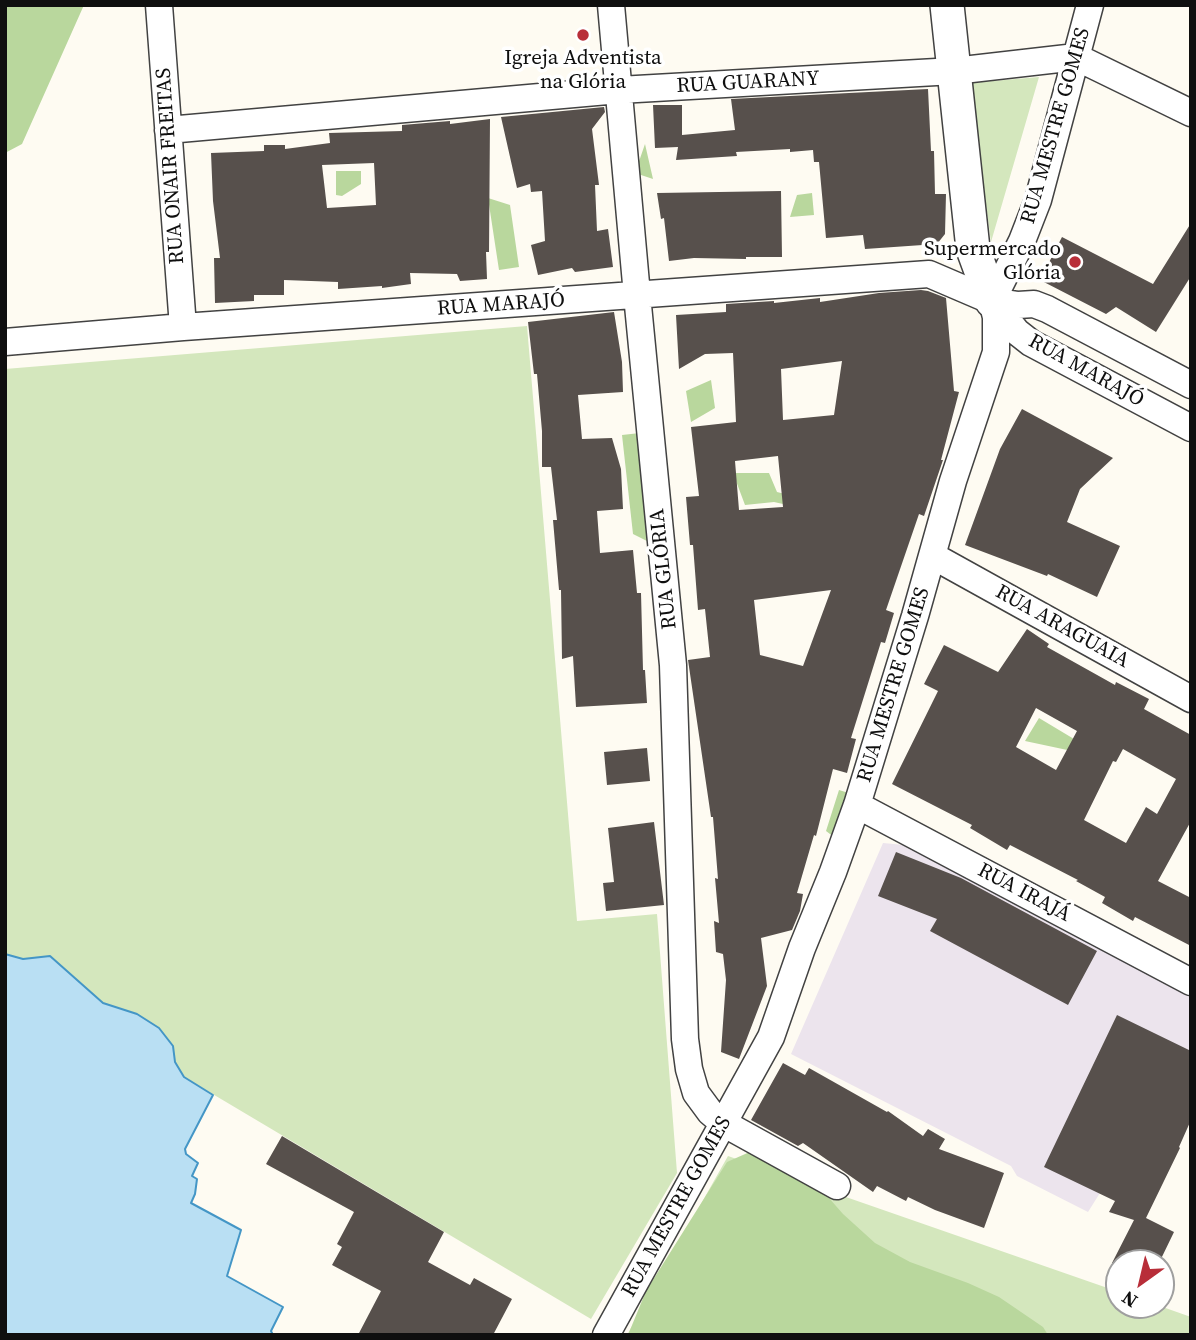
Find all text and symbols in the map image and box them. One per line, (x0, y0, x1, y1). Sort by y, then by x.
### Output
street label: RUA MESTRE GOMES (1016, 25, 1096, 227)
marker: Igreja Adventista na Glória (575, 27, 591, 43)
place label: Igreja Adventista na Glória (504, 46, 662, 96)
street label: RUA ONAIR FREITAS (152, 67, 190, 265)
street label: RUA GUARANY (676, 67, 820, 99)
place label: Supermercado Glória (924, 237, 1061, 287)
marker: Supermercado Glória (1067, 254, 1083, 270)
street label: RUA MARAJÓ (436, 288, 566, 322)
street label: RUA MARAJÓ (1024, 329, 1148, 413)
street label: RUA GLÓRIA (645, 507, 683, 631)
street label: RUA ARAGUAIA (991, 580, 1133, 674)
street label: RUA MESTRE GOMES (852, 584, 936, 786)
street label: RUA IRAJÁ (973, 858, 1075, 928)
street label: RUA MESTRE GOMES (617, 1112, 737, 1302)
north arrow (1105, 1249, 1175, 1319)
text: N (1116, 1285, 1142, 1314)

